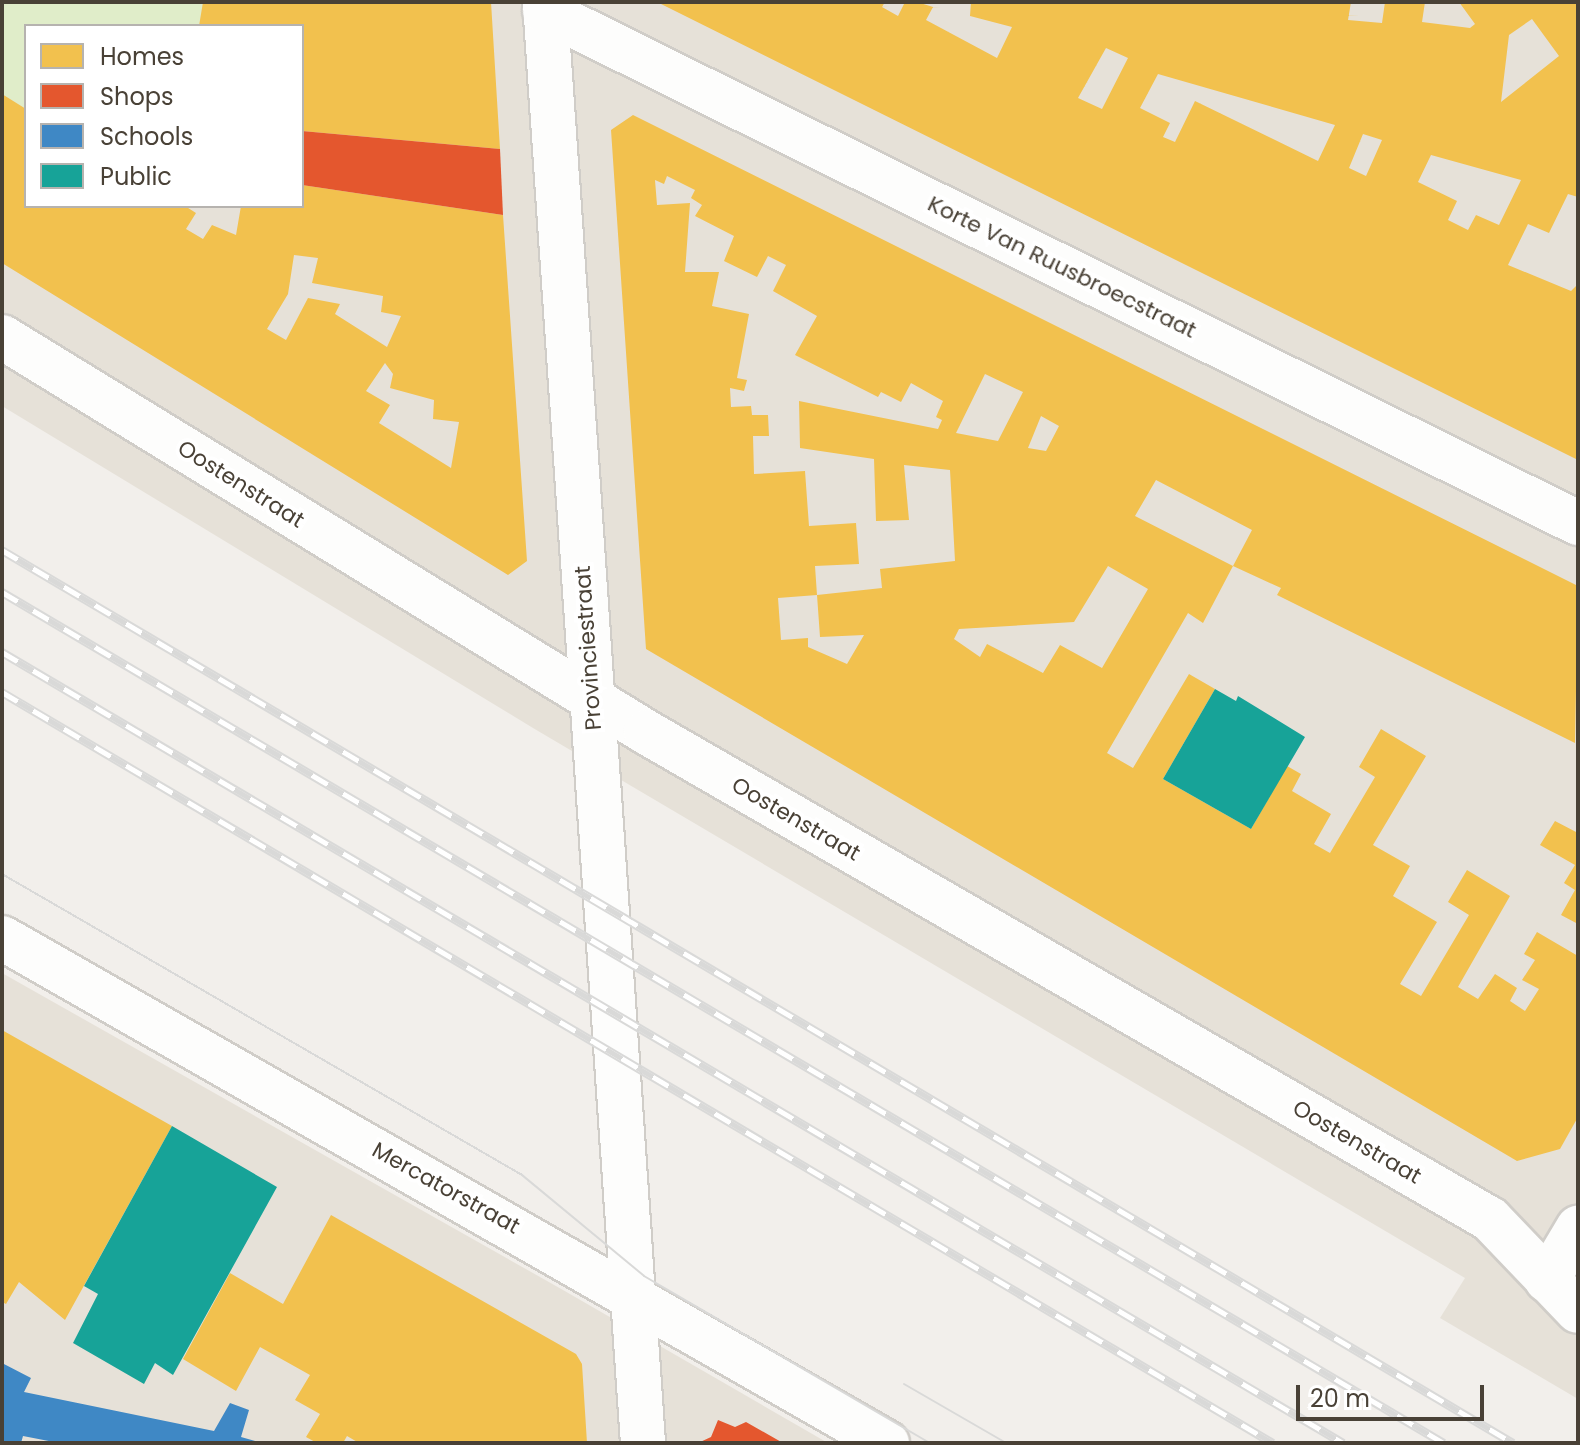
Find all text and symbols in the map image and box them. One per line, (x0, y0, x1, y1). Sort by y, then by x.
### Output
legend (24, 24, 304, 208)
text: Homes (100, 40, 184, 73)
text: Shops (100, 80, 174, 113)
text: Schools (100, 120, 193, 153)
text: Public (100, 160, 172, 193)
street label: Korte Van Ruusbroecstraat (924, 190, 1200, 344)
street label: Oostenstraat (173, 435, 309, 533)
street label: Provinciestraat (569, 565, 607, 731)
street label: Oostenstraat (727, 772, 865, 866)
street label: Oostenstraat (1288, 1095, 1426, 1189)
street label: Mercatorstraat (368, 1137, 524, 1239)
scale bar (1300, 1369, 1488, 1419)
text: 20 m (1310, 1382, 1370, 1415)

